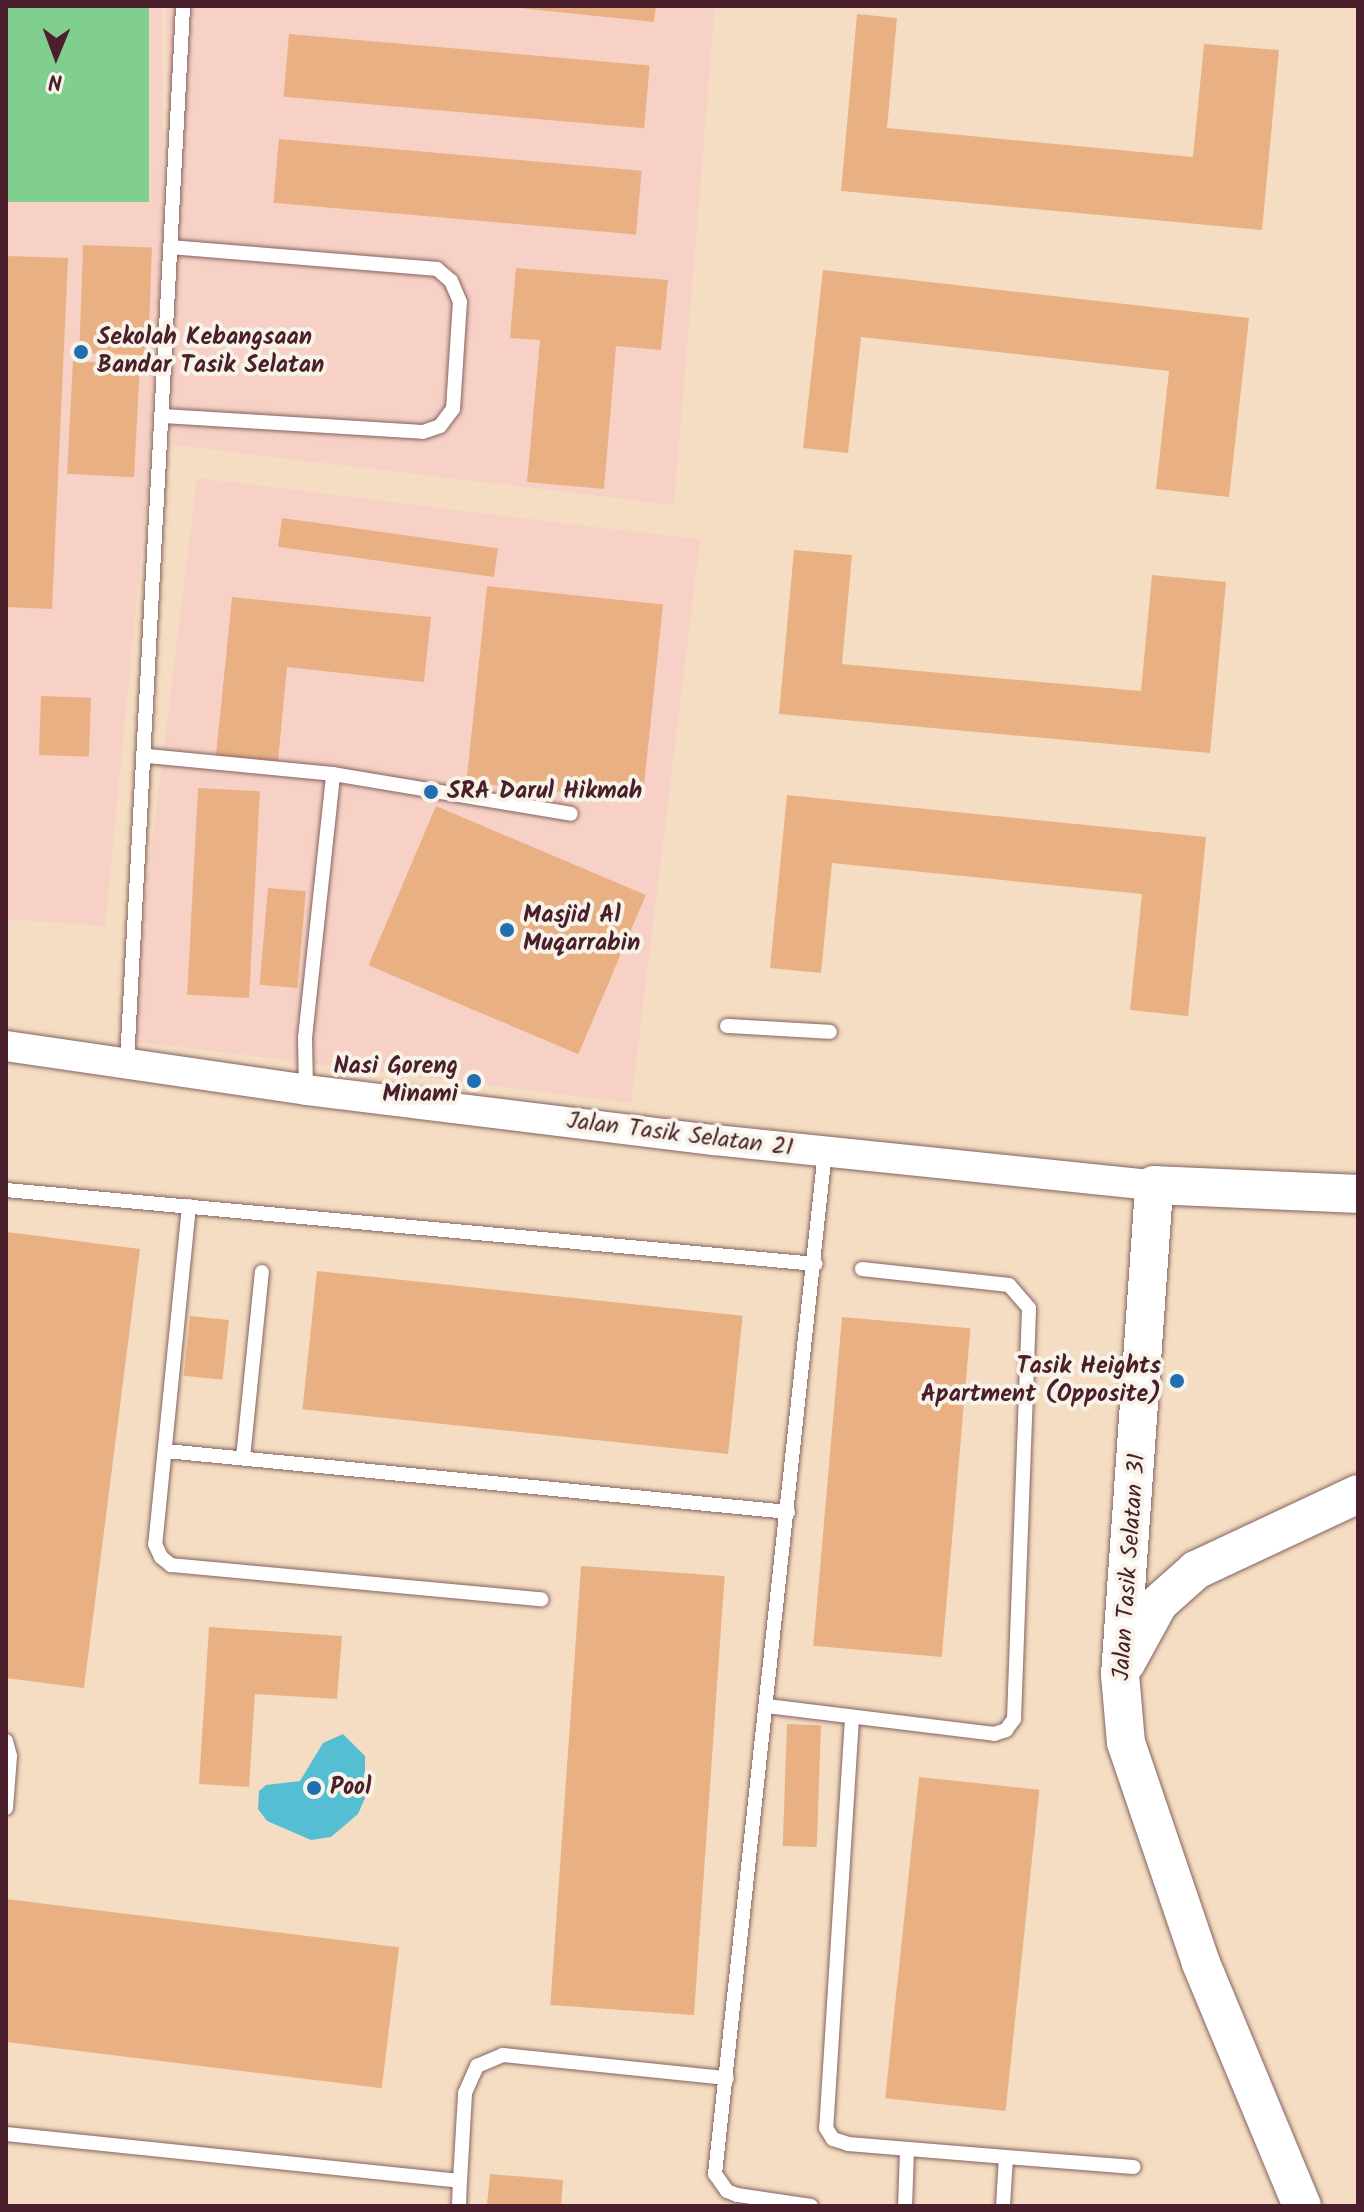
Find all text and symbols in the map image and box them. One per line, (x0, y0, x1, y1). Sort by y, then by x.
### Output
north arrow (16, 16, 96, 96)
text: N (48, 63, 63, 98)
place label: Sekolah Kebangsaan Bandar Tasik Selatan (97, 324, 324, 380)
marker: Sekolah Kebangsaan Bandar Tasik Selatan (72, 343, 90, 361)
place label: SRA Darul Hikmah (447, 778, 642, 806)
marker: SRA Darul Hikmah (422, 783, 440, 801)
place label: Masjid Al Muqarrabin (523, 902, 640, 958)
marker: Masjid Al Muqarrabin (498, 921, 516, 939)
place label: Nasi Goreng Minami (333, 1053, 458, 1109)
marker: Nasi Goreng Minami (465, 1072, 483, 1090)
street label: Jalan Tasik Selatan 21 (565, 1107, 795, 1163)
place label: Tasik Heights Apartment (Opposite) (921, 1353, 1161, 1409)
marker: Tasik Heights Apartment (Opposite) (1168, 1372, 1186, 1390)
street label: Jalan Tasik Selatan 31 (1108, 1452, 1152, 1682)
place label: Pool (330, 1774, 371, 1802)
marker: Pool (305, 1779, 323, 1797)

